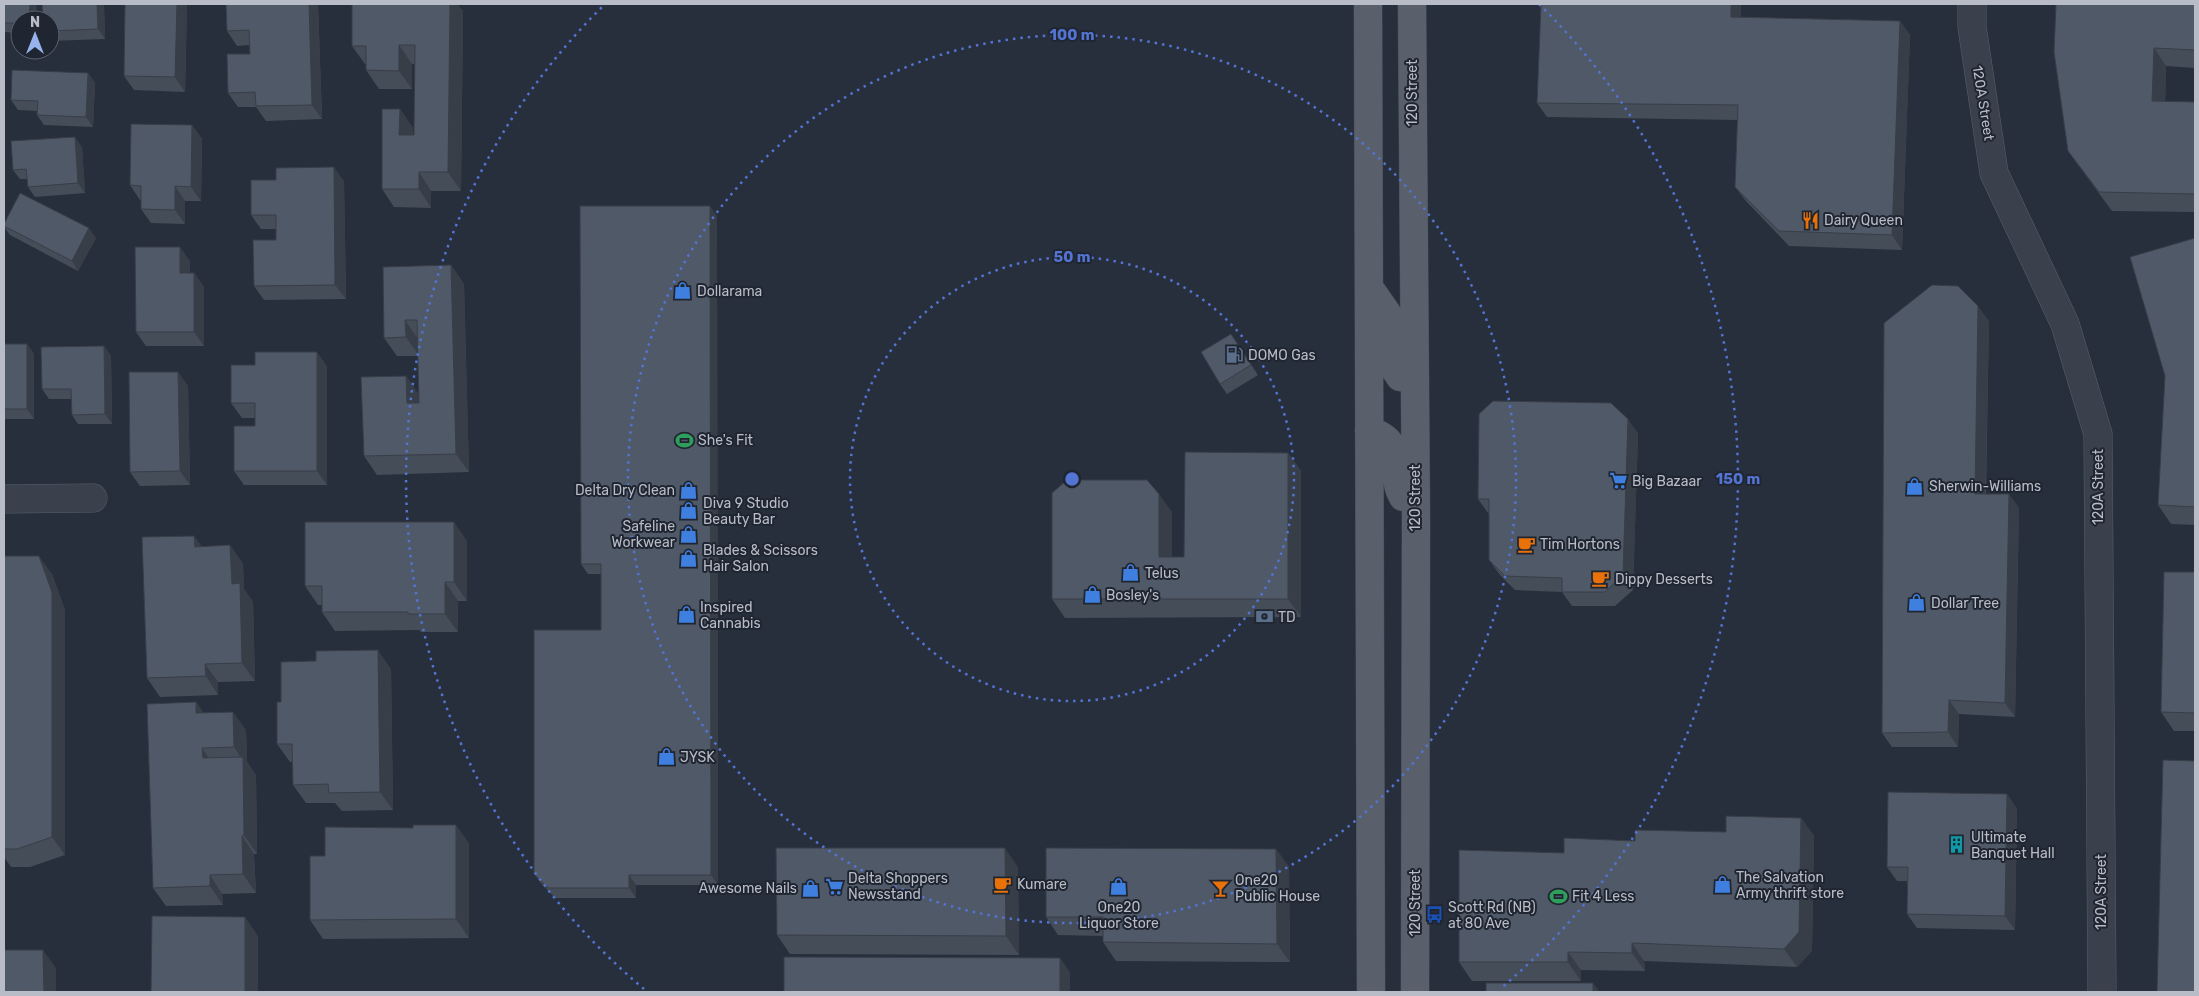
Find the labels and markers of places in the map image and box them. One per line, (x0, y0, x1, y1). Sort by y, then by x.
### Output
restaurant icon: Dairy Queen (1800, 210, 1820, 230)
place label: Dairy Queen (1824, 212, 1903, 229)
shop icon: Dollarama (673, 281, 693, 301)
place label: Dollarama (697, 283, 762, 300)
fuel station icon: DOMO Gas (1224, 345, 1244, 365)
place label: DOMO Gas (1248, 347, 1316, 364)
sports icon: She's Fit (674, 430, 694, 450)
place label: She's Fit (698, 432, 754, 449)
centre of rings (1063, 470, 1081, 488)
supermarket icon: Big Bazaar (1608, 471, 1628, 491)
place label: Big Bazaar (1632, 473, 1702, 490)
shop icon: Sherwin-Williams (1905, 476, 1925, 496)
place label: Sherwin-Williams (1929, 478, 2041, 495)
shop icon: Delta Dry Clean (679, 480, 699, 500)
place label: Delta Dry Clean (575, 482, 675, 499)
place label: Diva 9 Studio Beauty Bar (703, 495, 789, 528)
shop icon: Diva 9 Studio Beauty Bar (679, 501, 699, 521)
place label: Safeline Workwear (612, 518, 676, 551)
shop icon: Safeline Workwear (679, 524, 699, 544)
cafe icon: Tim Hortons (1516, 534, 1536, 554)
place label: Tim Hortons (1540, 536, 1620, 553)
place label: Blades & Scissors Hair Salon (703, 542, 818, 575)
shop icon: Blades & Scissors Hair Salon (679, 548, 699, 568)
shop icon: Telus (1121, 563, 1141, 583)
place label: Telus (1145, 565, 1179, 582)
cafe icon: Dippy Desserts (1591, 569, 1611, 589)
place label: Dippy Desserts (1615, 571, 1713, 588)
shop icon: Bosley's (1082, 585, 1102, 605)
place label: Bosley's (1106, 587, 1159, 604)
shop icon: Dollar Tree (1907, 593, 1927, 613)
place label: Dollar Tree (1931, 595, 1999, 612)
place label: Inspired Cannabis (700, 599, 761, 632)
shop icon: Inspired Cannabis (676, 605, 696, 625)
bank icon: TD (1254, 607, 1274, 627)
place label: TD (1278, 609, 1296, 626)
shop icon: JYSK (656, 747, 676, 767)
place label: JYSK (680, 749, 715, 766)
place label: Ultimate Banquet Hall (1971, 829, 2055, 862)
building icon: Ultimate Banquet Hall (1947, 835, 1967, 855)
place label: The Salvation Army thrift store (1736, 869, 1844, 902)
place label: Delta Shoppers Newsstand (848, 870, 948, 903)
place label: One20 Public House (1235, 872, 1320, 905)
cafe icon: Kumare (993, 874, 1013, 894)
shop icon: The Salvation Army thrift store (1712, 875, 1732, 895)
supermarket icon: Delta Shoppers Newsstand (824, 876, 844, 896)
place label: Kumare (1017, 876, 1067, 893)
shop icon: One20 Liquor Store (1109, 877, 1129, 897)
shop icon: Awesome Nails (801, 878, 821, 898)
bar icon: One20 Public House (1211, 878, 1231, 898)
place label: Awesome Nails (699, 880, 797, 897)
sports icon: Fit 4 Less (1548, 886, 1568, 906)
place label: Fit 4 Less (1572, 888, 1634, 905)
place label: One20 Liquor Store (1079, 899, 1159, 932)
place label: Scott Rd (NB) at 80 Ave (1448, 899, 1536, 932)
bus stop icon: Scott Rd (NB) at 80 Ave (1424, 905, 1444, 925)

